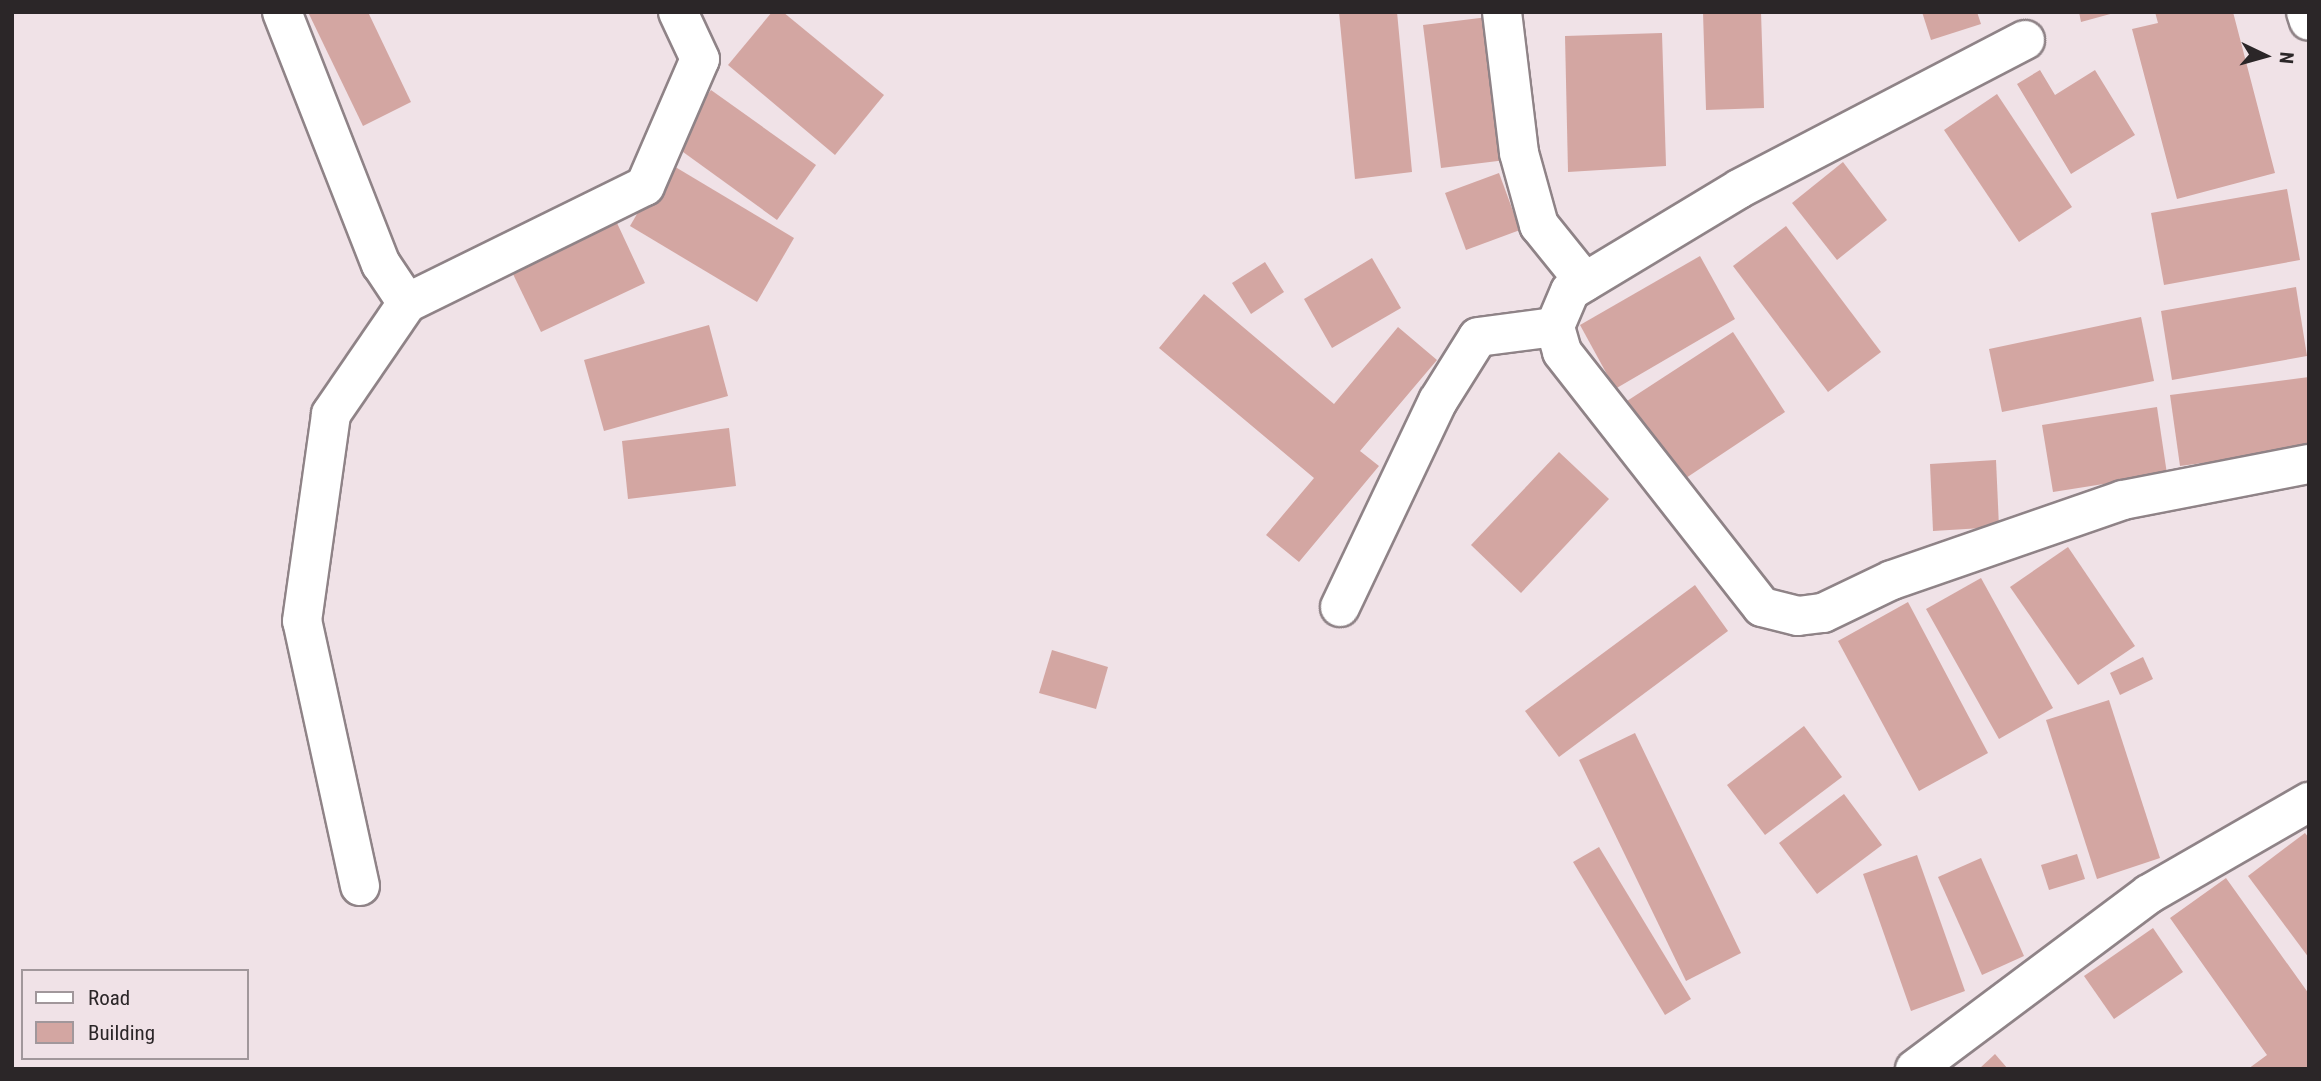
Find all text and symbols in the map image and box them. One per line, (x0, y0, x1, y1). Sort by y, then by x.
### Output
north arrow (2230, 21, 2300, 91)
text: N (2274, 51, 2298, 65)
legend (21, 969, 248, 1060)
text: Road (88, 986, 130, 1010)
text: Building (88, 1021, 155, 1045)

